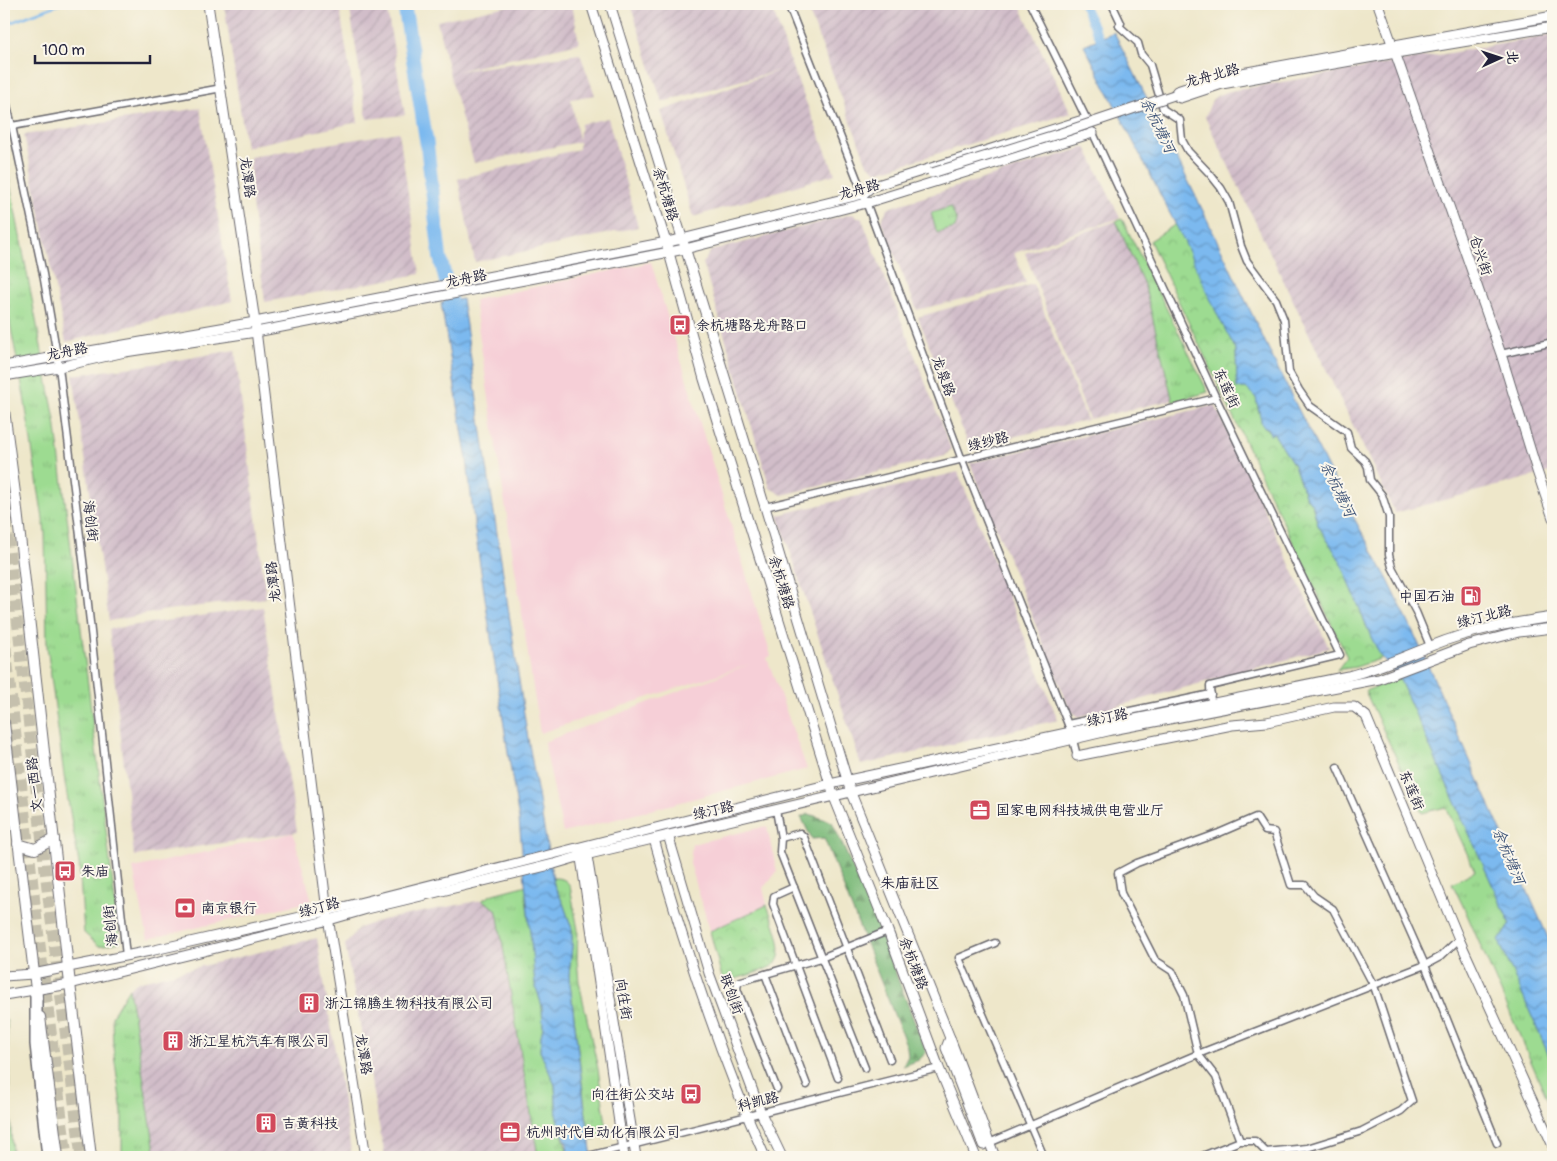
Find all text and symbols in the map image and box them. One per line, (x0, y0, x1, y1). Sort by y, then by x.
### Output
scale bar (35, 32, 150, 64)
north arrow (1474, 32, 1524, 82)
text: 100 m (42, 41, 85, 60)
text: 北 (1504, 50, 1521, 65)
street label: 龙舟北路 (1183, 60, 1241, 91)
water label: 余杭塘河 (1136, 94, 1181, 159)
street label: 龙潭路 (236, 155, 259, 199)
street label: 余杭塘路 (649, 165, 682, 223)
street label: 龙舟路 (837, 176, 882, 203)
street label: 仓兴街 (1466, 233, 1495, 278)
street label: 龙舟路 (444, 266, 488, 291)
bus stop icon: 余杭塘路龙舟路口 (668, 313, 692, 337)
place label: 余杭塘路龙舟路口 (696, 317, 808, 334)
street label: 龙舟路 (45, 339, 89, 364)
street label: 龙泉路 (928, 354, 959, 399)
street label: 东莲街 (1210, 366, 1243, 411)
street label: 绿纱路 (966, 428, 1011, 455)
water label: 余杭塘河 (1316, 458, 1361, 523)
street label: 海创街 (80, 499, 101, 543)
street label: 余杭塘路 (765, 553, 798, 611)
street label: 龙潭路 (263, 560, 284, 604)
fuel station icon: 中国石油 (1459, 584, 1483, 608)
place label: 中国石油 (1399, 588, 1455, 605)
street label: 绿汀北路 (1455, 601, 1513, 632)
street label: 绿汀路 (1085, 705, 1129, 730)
street label: 文一西路 (23, 756, 46, 814)
street label: 东莲街 (1396, 768, 1428, 813)
street label: 绿汀路 (691, 797, 735, 823)
office icon: 国家电网科技城供电营业厅 (968, 798, 992, 822)
place label: 国家电网科技城供电营业厅 (996, 802, 1164, 819)
water label: 余杭塘河 (1488, 825, 1530, 890)
bus stop icon: 朱庙 (53, 859, 77, 883)
place label: 朱庙 (81, 863, 109, 880)
district label: 朱庙社区 (880, 874, 940, 893)
street label: 绿汀路 (297, 894, 342, 921)
bank icon: 南京银行 (173, 896, 197, 920)
place label: 南京银行 (201, 900, 257, 917)
street label: 海创街 (100, 904, 121, 948)
street label: 余杭塘路 (896, 934, 932, 992)
street label: 联创街 (716, 972, 747, 1017)
street label: 向往街 (612, 977, 635, 1021)
building icon: 浙江锦腾生物科技有限公司 (297, 991, 321, 1015)
place label: 浙江锦腾生物科技有限公司 (325, 995, 493, 1012)
building icon: 浙江星杭汽车有限公司 (161, 1029, 185, 1053)
street label: 龙潭路 (352, 1032, 375, 1076)
place label: 浙江星杭汽车有限公司 (189, 1033, 329, 1050)
bus stop icon: 向往街公交站 (679, 1082, 703, 1106)
place label: 向往街公交站 (591, 1086, 675, 1103)
street label: 科凯路 (736, 1088, 781, 1115)
building icon: 吉黄科技 (254, 1111, 278, 1135)
place label: 吉黄科技 (282, 1115, 339, 1132)
office icon: 杭州时代自动化有限公司 (498, 1120, 522, 1144)
place label: 杭州时代自动化有限公司 (526, 1124, 680, 1141)

